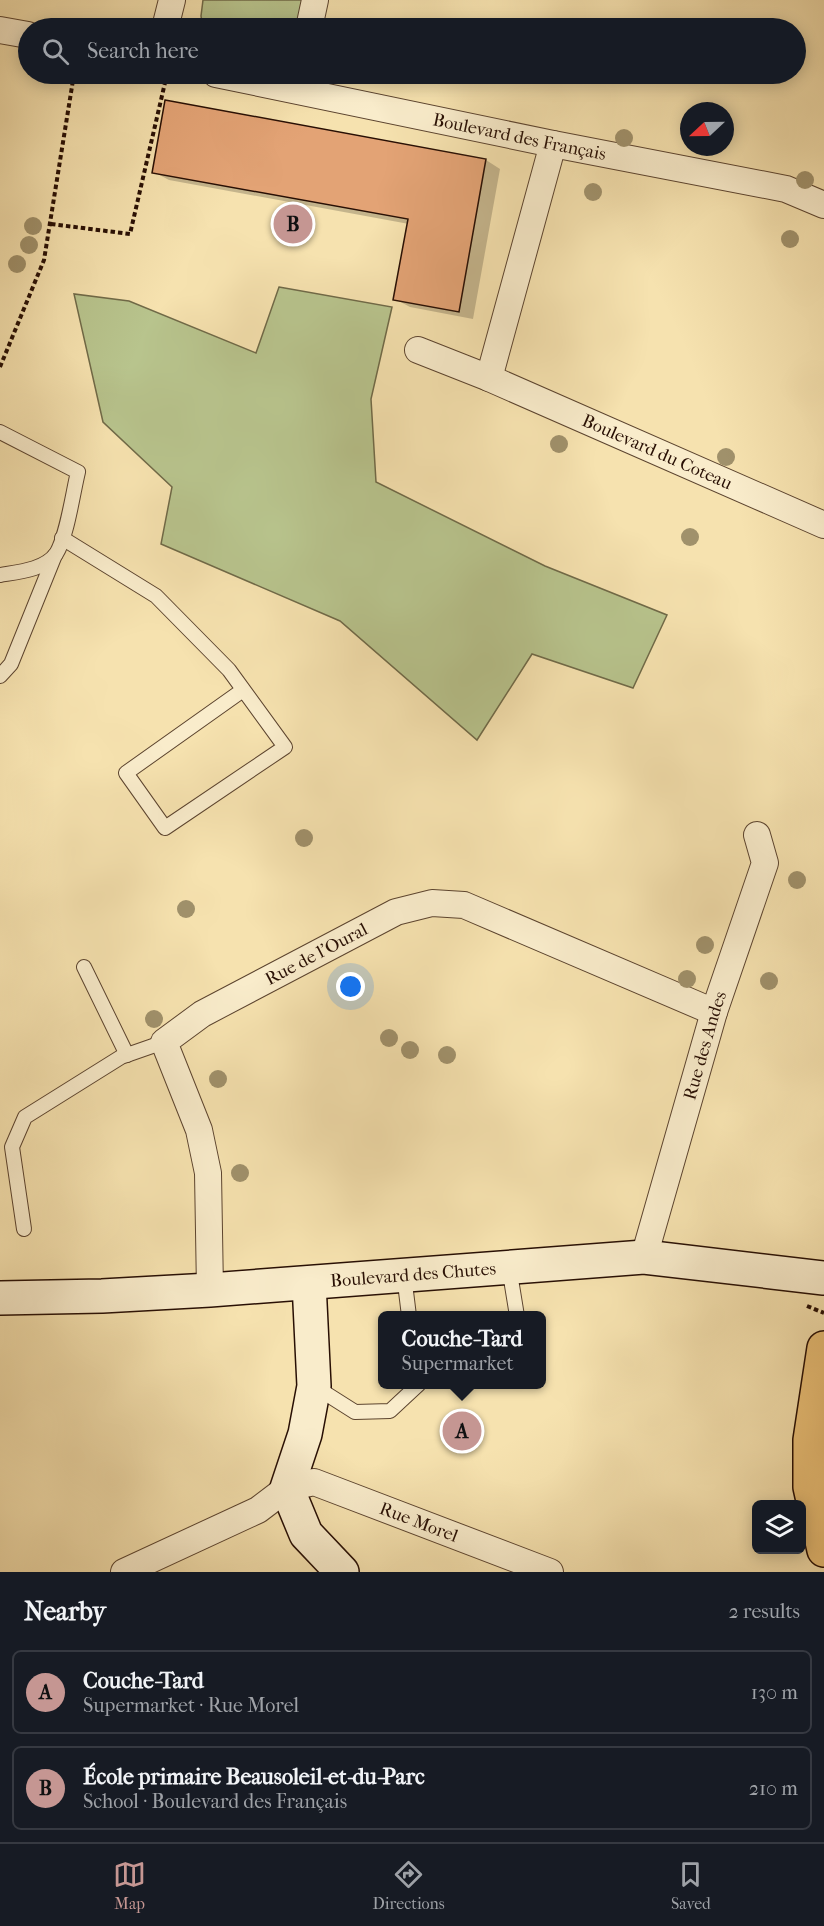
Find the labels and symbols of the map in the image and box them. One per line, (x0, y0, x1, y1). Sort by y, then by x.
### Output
north arrow (680, 102, 734, 156)
street label: Boulevard des Français (431, 109, 608, 165)
pin: B (274, 202, 312, 246)
street label: Boulevard du Coteau (579, 410, 735, 494)
street label: Rue de l'Oural (262, 919, 371, 990)
your location (336, 972, 365, 1001)
street label: Rue des Andes (679, 988, 731, 1102)
street label: Boulevard des Chutes (330, 1258, 497, 1292)
pin: A (442, 1408, 482, 1454)
street label: Rue Morel (377, 1498, 461, 1547)

